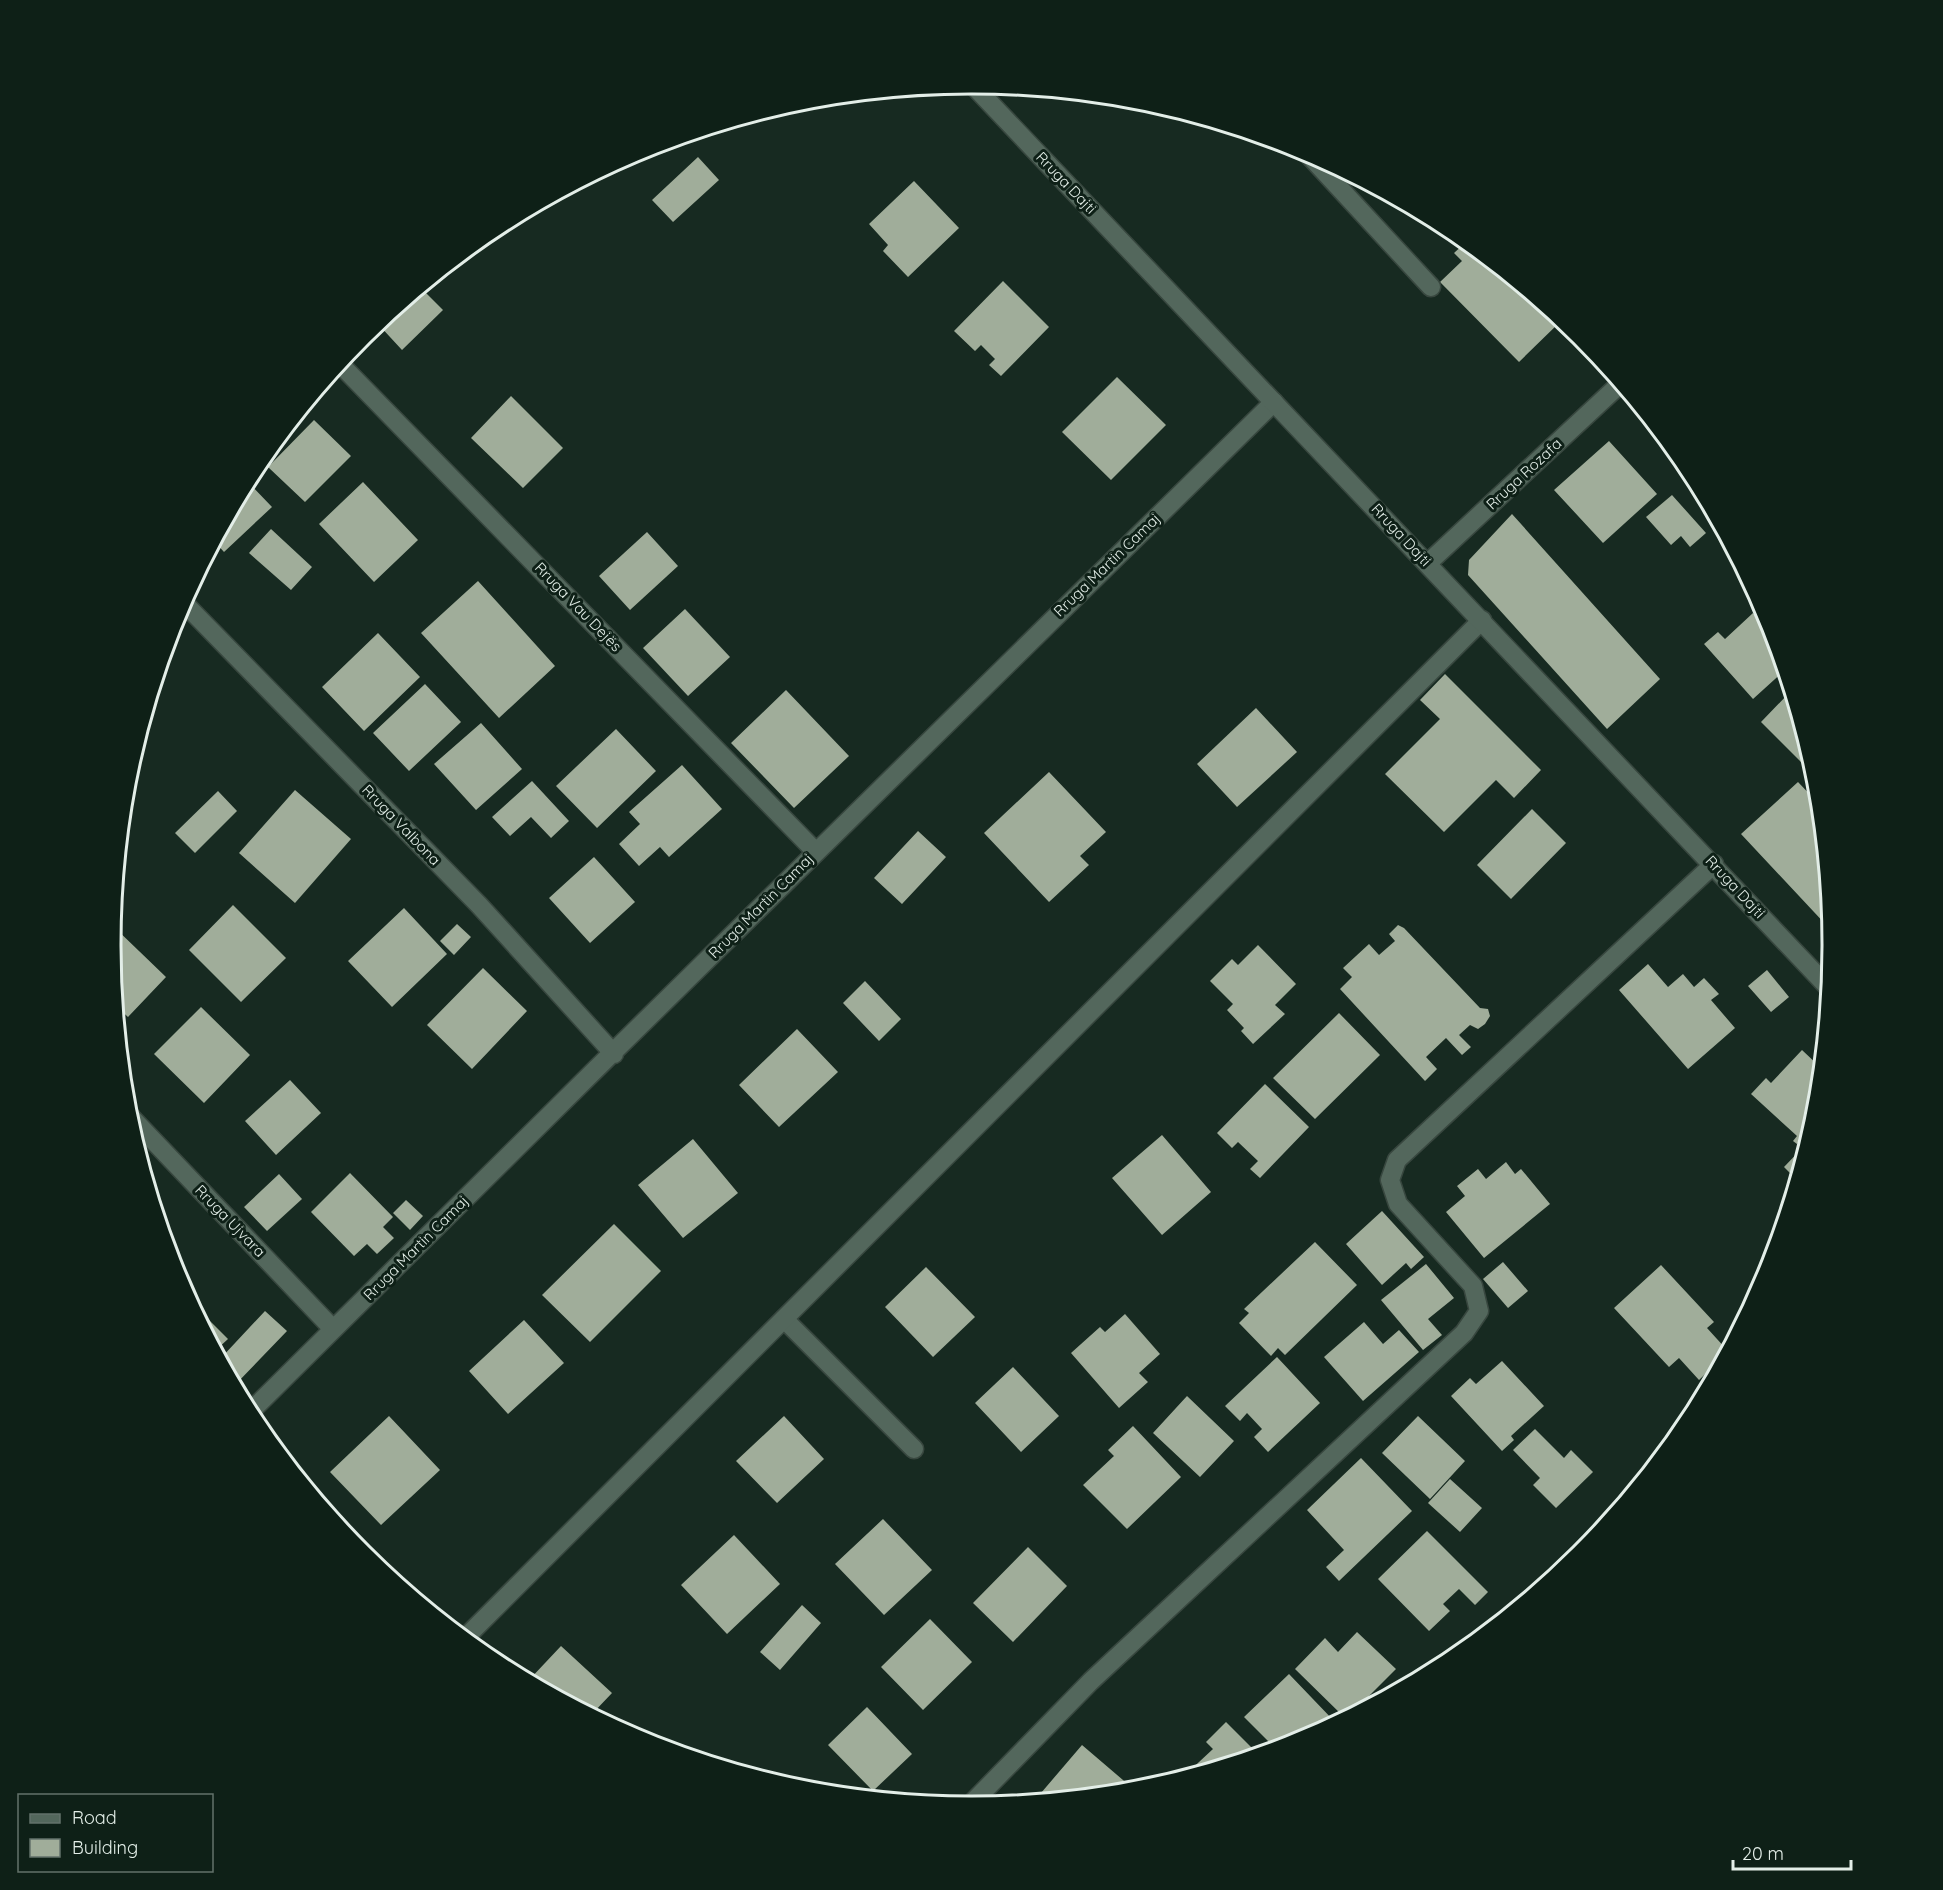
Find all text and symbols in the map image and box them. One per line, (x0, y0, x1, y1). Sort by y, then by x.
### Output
street label: Rruga Dajti (1032, 148, 1101, 218)
street label: Rruga Rozafa (1482, 434, 1565, 513)
street label: Rruga Dajti (1368, 499, 1435, 570)
street label: Rruga Martin Camaj (1049, 509, 1164, 620)
street label: Rruga Vau Dejës (531, 558, 626, 655)
street label: Rruga Valbona (358, 780, 445, 869)
street label: Rruga Martin Camaj (704, 849, 817, 962)
street label: Rruga Dajti (1702, 851, 1769, 922)
street label: Rruga Ujvara (191, 1181, 270, 1261)
street label: Rruga Martin Camaj (359, 1191, 472, 1304)
legend (18, 1794, 213, 1872)
text: Road (72, 1806, 117, 1829)
scale bar (1733, 1833, 1852, 1871)
text: Building (72, 1836, 138, 1859)
text: 20 m (1742, 1842, 1784, 1865)

